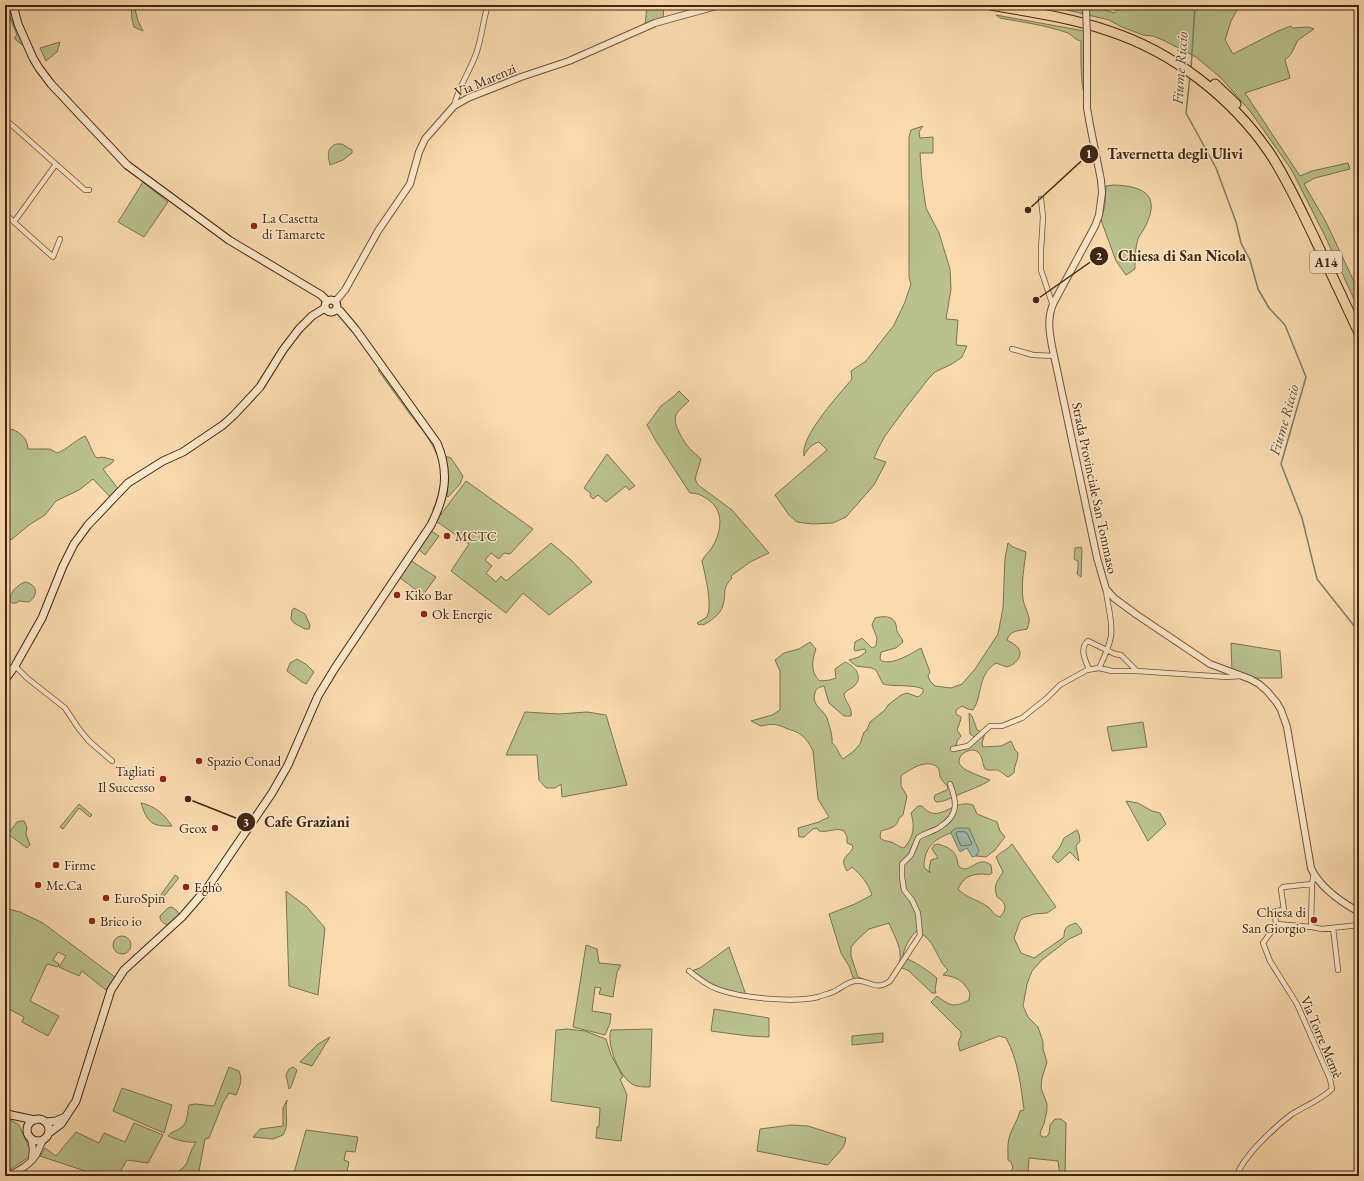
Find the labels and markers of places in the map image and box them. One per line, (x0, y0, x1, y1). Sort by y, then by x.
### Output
callout: Tavernetta degli Ulivi (1079, 140, 1251, 167)
place label: La Casetta di Tamarete (262, 209, 326, 243)
marker: La Casetta di Tamarete (249, 221, 259, 231)
callout: Chiesa di San Nicola (1089, 243, 1254, 270)
place label: MCTC (455, 527, 497, 545)
marker: MCTC (442, 531, 452, 541)
place label: Kiko Bar (405, 586, 453, 604)
marker: Kiko Bar (392, 590, 402, 600)
place label: Ok Energie (432, 605, 493, 623)
marker: Ok Energie (419, 609, 429, 619)
place label: Spazio Conad (207, 752, 282, 770)
marker: Spazio Conad (194, 756, 204, 766)
place label: Tagliati Il Successo (98, 762, 156, 796)
marker: Tagliati Il Successo (158, 774, 168, 784)
callout: Cafe Graziani (236, 808, 357, 835)
place label: Geox (179, 819, 207, 837)
marker: Geox (210, 823, 220, 833)
place label: Firme (64, 856, 96, 874)
marker: Firme (51, 860, 61, 870)
place label: Me.Ca (46, 876, 83, 894)
place label: Eghò (194, 878, 222, 896)
marker: Me.Ca (33, 880, 43, 890)
marker: Eghò (181, 882, 191, 892)
place label: EuroSpin (114, 889, 166, 907)
marker: EuroSpin (101, 893, 111, 903)
place label: Chiesa di San Giorgio (1242, 903, 1307, 937)
place label: Brico io (100, 912, 142, 930)
marker: Chiesa di San Giorgio (1309, 915, 1319, 925)
marker: Brico io (87, 916, 97, 926)

